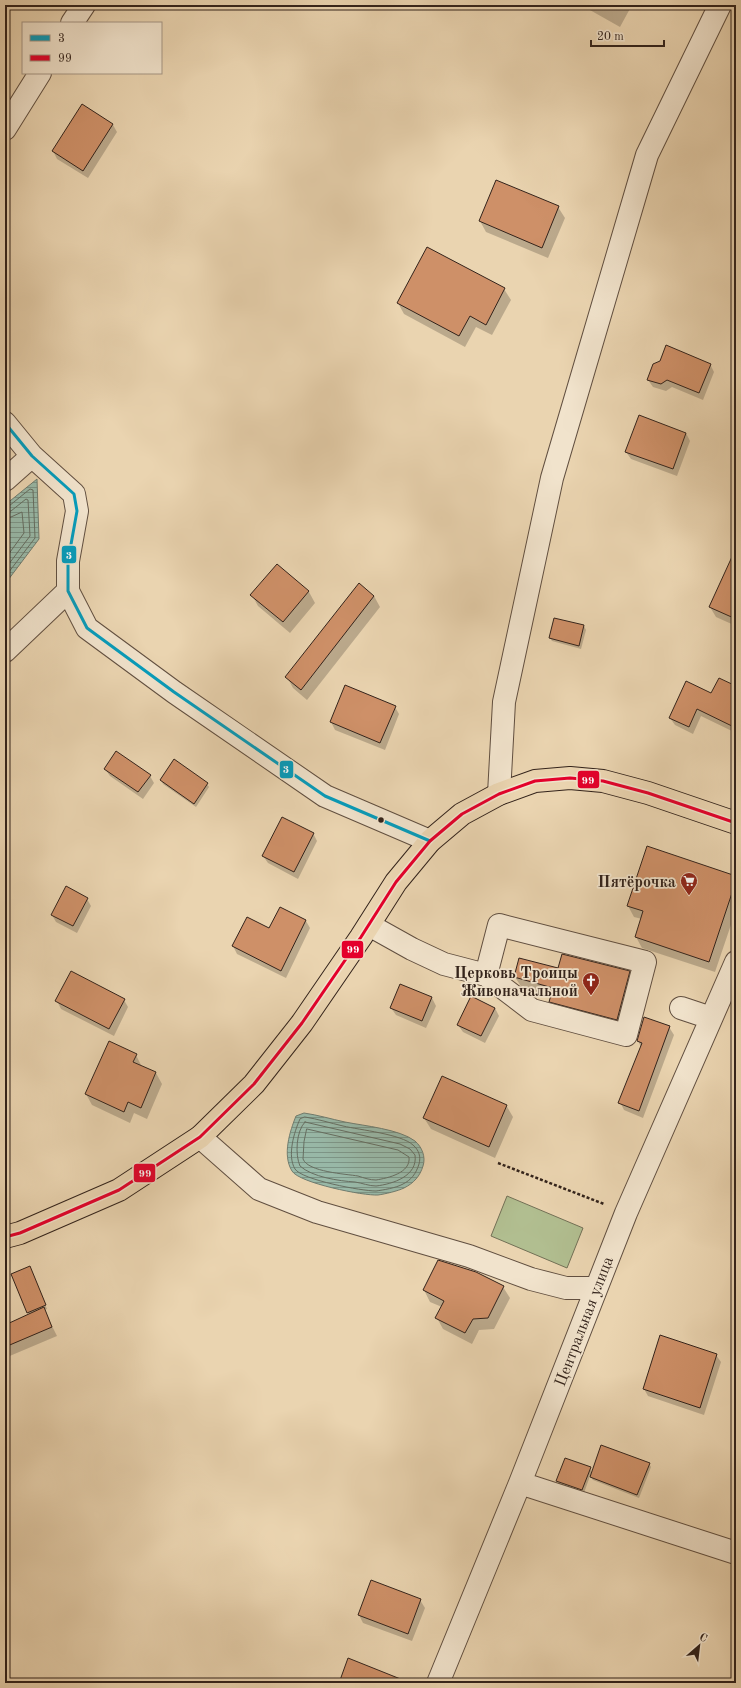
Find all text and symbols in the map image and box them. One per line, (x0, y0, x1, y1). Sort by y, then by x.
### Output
legend (22, 22, 162, 74)
scale bar (591, 22, 664, 48)
text: 20 m (597, 31, 624, 43)
text: 3 (58, 33, 65, 45)
text: 99 (58, 53, 72, 65)
line badge: 3 (61, 545, 77, 564)
text: 3 (66, 551, 72, 562)
line badge: 3 (279, 760, 294, 779)
text: 3 (283, 765, 289, 776)
line badge: 99 (577, 770, 600, 789)
text: 99 (582, 776, 594, 787)
unlabelled marker (376, 815, 386, 825)
supermarket icon: Пятёрочка (679, 871, 699, 896)
place label: Пятёрочка (598, 875, 676, 891)
line badge: 99 (341, 940, 364, 959)
text: 99 (347, 945, 359, 956)
place label: Церковь Троицы Живоначальной (454, 966, 578, 1000)
church icon: Церковь Троицы Живоначальной (581, 971, 601, 996)
line badge: 99 (133, 1163, 156, 1183)
text: 99 (139, 1169, 151, 1180)
street label: Центральная улица (553, 1254, 617, 1389)
north arrow (679, 1626, 719, 1666)
text: С (697, 1632, 709, 1645)

